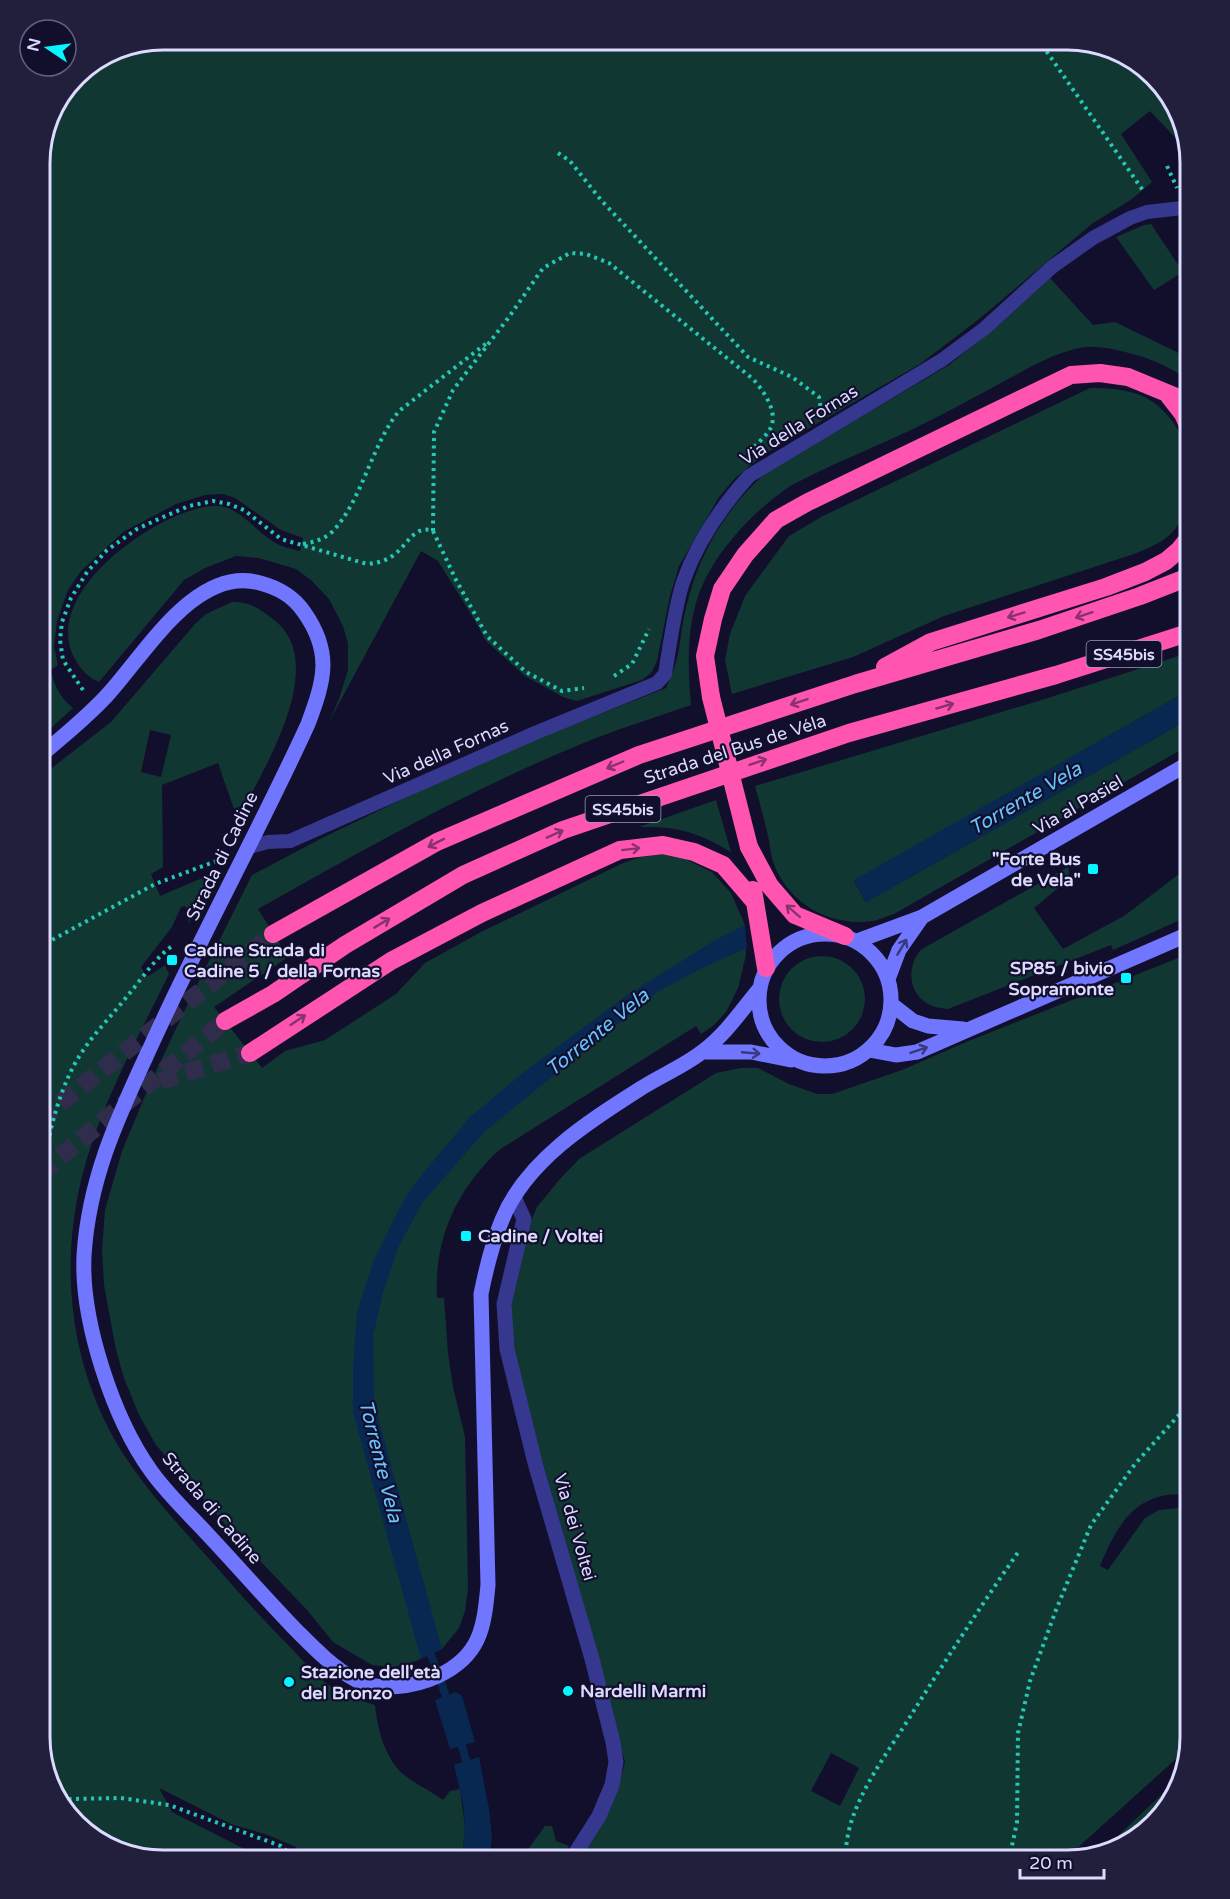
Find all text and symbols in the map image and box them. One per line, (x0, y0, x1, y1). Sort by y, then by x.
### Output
north arrow (18, 18, 78, 78)
text: N (23, 36, 46, 53)
street label: Via della Fornas (736, 380, 862, 470)
one-way arrow (1007, 610, 1026, 621)
one-way arrow (1075, 610, 1094, 621)
road number: SS45bis (1086, 641, 1162, 667)
one-way arrow (790, 697, 809, 708)
one-way arrow (935, 700, 954, 711)
street label: Strada del Bus de Véla (641, 709, 829, 789)
street label: Via della Fornas (380, 715, 512, 789)
one-way arrow (748, 756, 767, 767)
water label: Torrente Vela (965, 757, 1087, 841)
one-way arrow (606, 760, 625, 771)
street label: Via al Pasiel (1029, 770, 1127, 840)
street label: Strada di Cadine (181, 788, 263, 924)
road number: SS45bis (586, 796, 660, 822)
one-way arrow (545, 828, 563, 839)
one-way arrow (428, 838, 446, 849)
one-way arrow (621, 843, 641, 854)
place label: "Forte Bus de Vela" (992, 848, 1081, 891)
marker: "Forte Bus de Vela" (1086, 862, 1100, 876)
one-way arrow (786, 904, 801, 918)
one-way arrow (373, 917, 390, 929)
place label: Cadine Strada di Cadine 5 / della Fornas (184, 939, 380, 982)
one-way arrow (896, 939, 908, 956)
marker: Cadine Strada di Cadine 5 / della Fornas (165, 953, 179, 967)
place label: SP85 / bivio Sopramonte (1008, 957, 1114, 1000)
marker: SP85 / bivio Sopramonte (1119, 971, 1133, 985)
water label: Torrente Vela (541, 983, 655, 1082)
one-way arrow (289, 1014, 306, 1026)
one-way arrow (909, 1043, 928, 1054)
one-way arrow (740, 1048, 760, 1059)
place label: Cadine / Voltei (478, 1225, 603, 1247)
marker: Cadine / Voltei (459, 1229, 473, 1243)
water label: Torrente Vela (353, 1397, 407, 1526)
street label: Strada di Cadine (157, 1448, 267, 1568)
street label: Via dei Voltei (549, 1471, 601, 1583)
place label: Stazione dell'età del Bronzo (301, 1661, 441, 1704)
marker: Stazione dell'età del Bronzo (282, 1675, 296, 1689)
place label: Nardelli Marmi (580, 1680, 706, 1702)
marker: Nardelli Marmi (561, 1684, 575, 1698)
scale bar (1020, 1842, 1104, 1880)
text: 20 m (1029, 1852, 1073, 1874)

